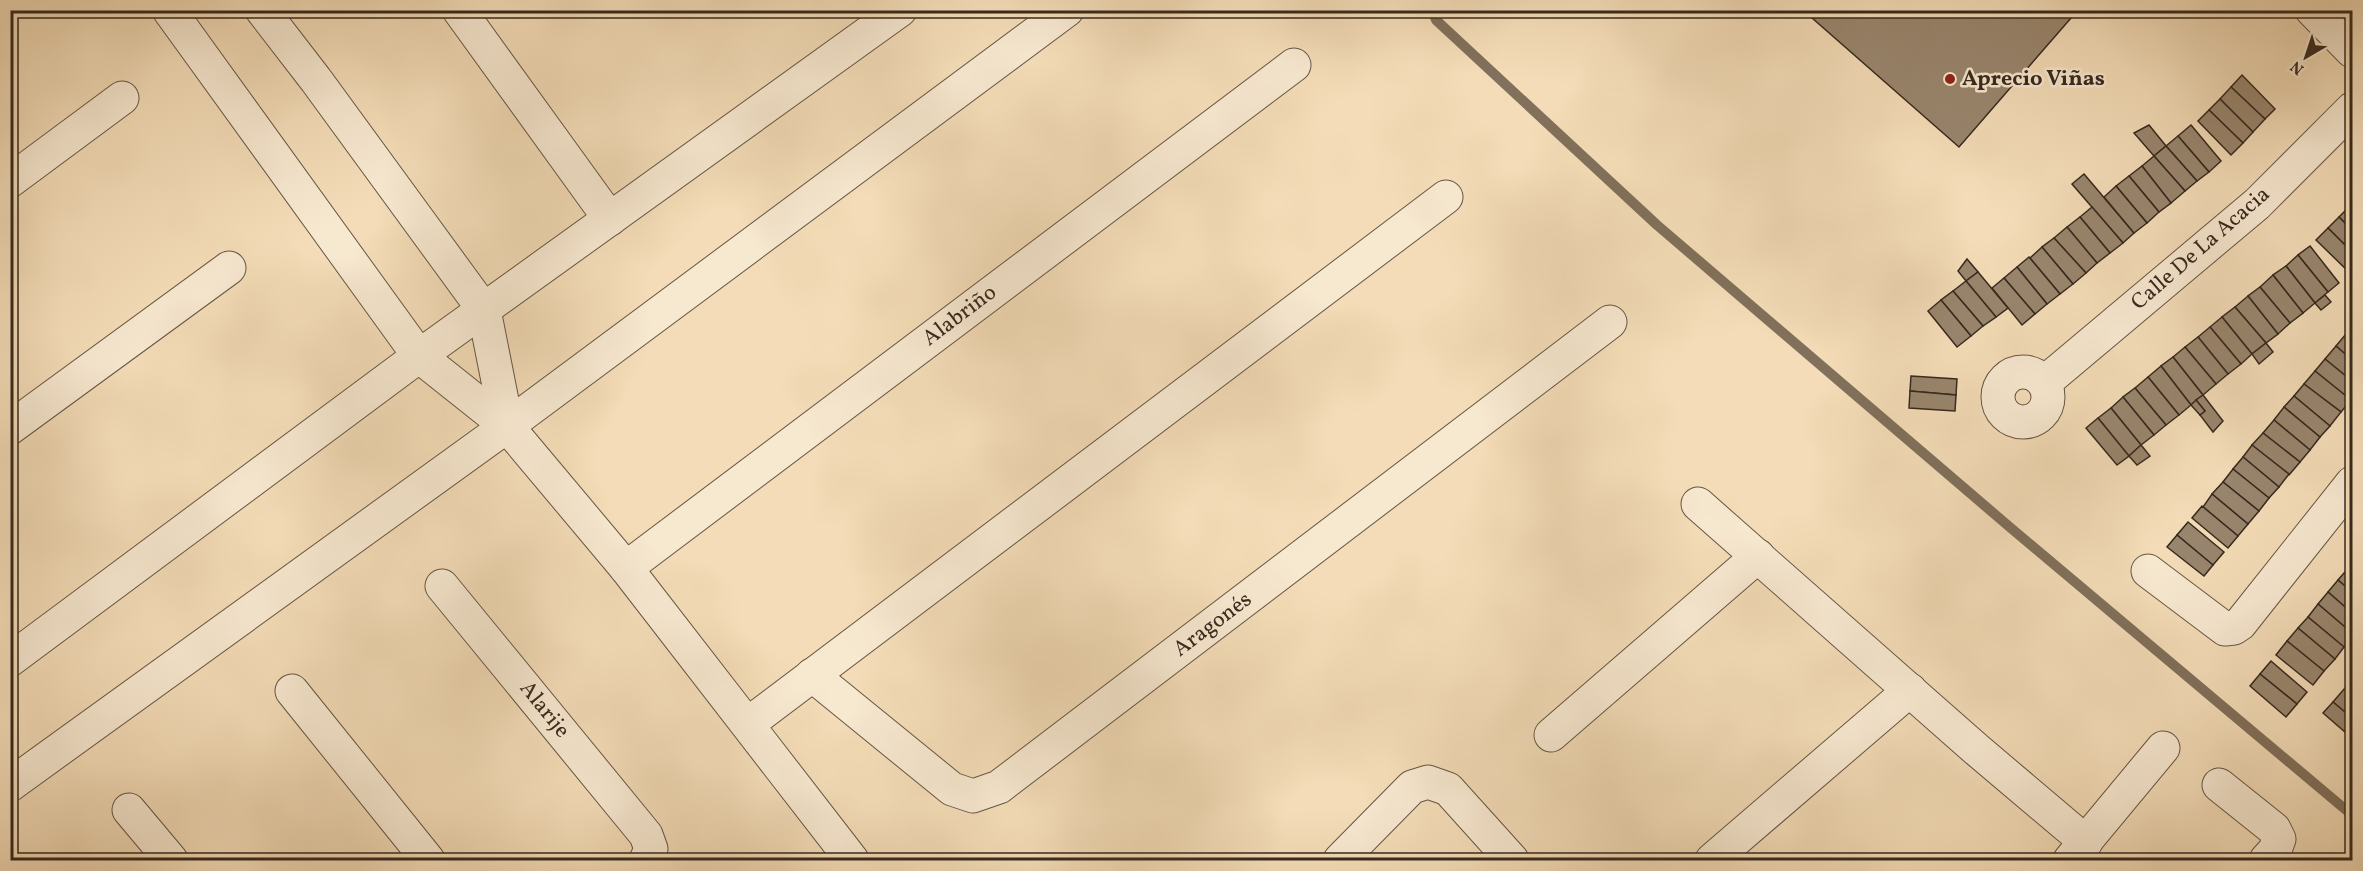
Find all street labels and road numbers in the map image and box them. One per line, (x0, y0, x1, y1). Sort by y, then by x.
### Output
street label: Calle De La Acacia (2125, 180, 2277, 318)
street label: Alabriño (916, 278, 1004, 354)
street label: Aragonés (1167, 585, 1259, 665)
street label: Alarije (511, 675, 577, 745)

